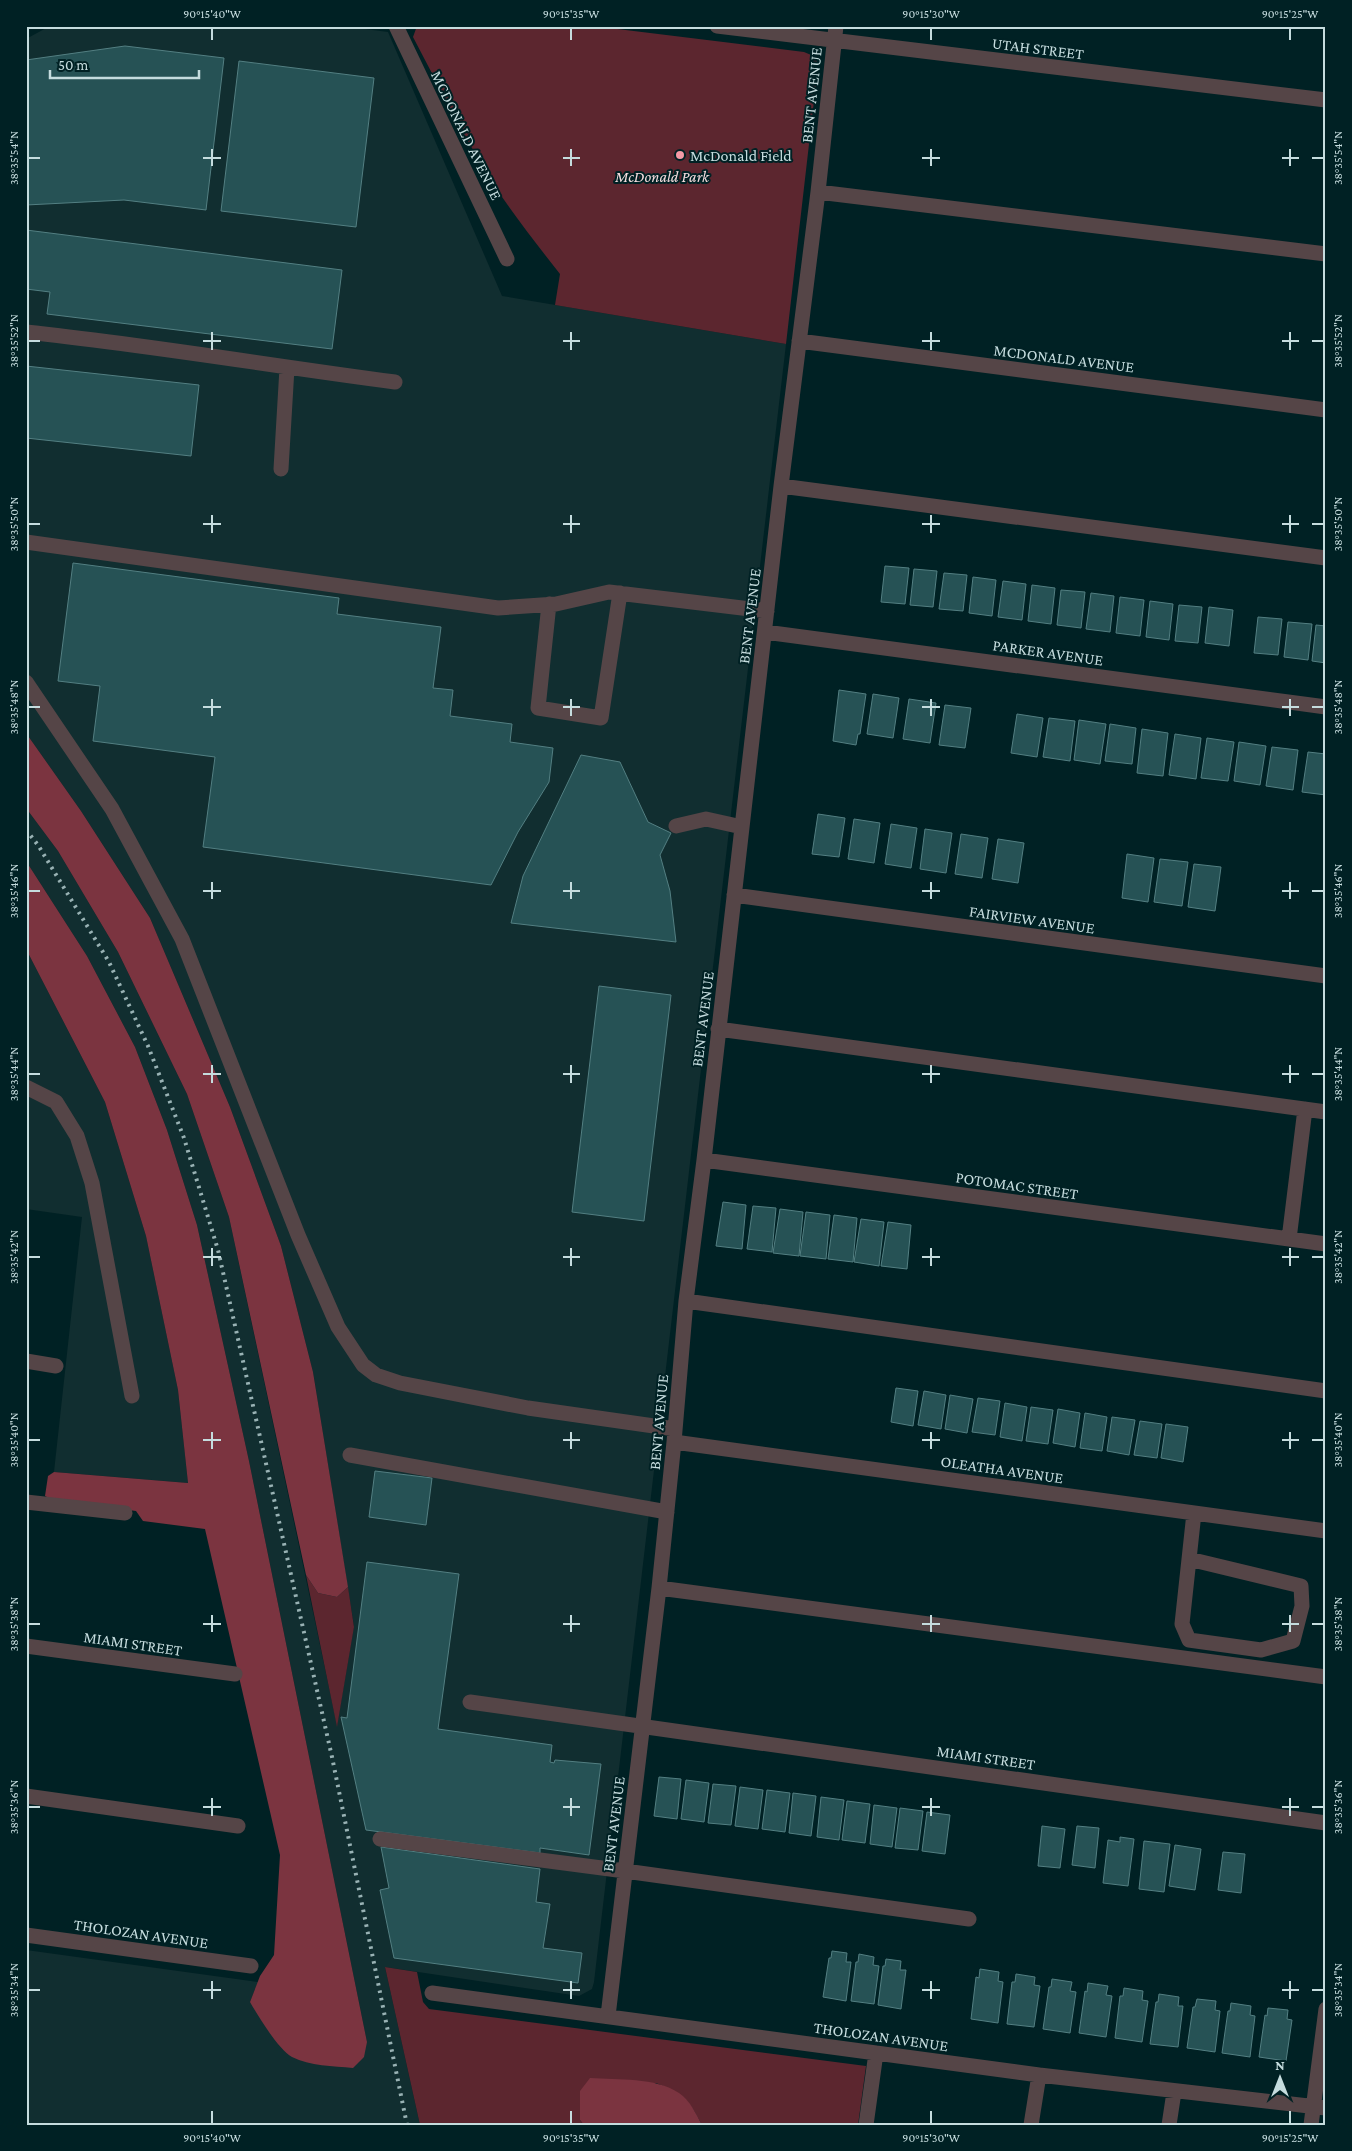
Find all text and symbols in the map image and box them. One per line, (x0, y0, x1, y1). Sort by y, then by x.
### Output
text: 90°15'40"W (183, 7, 241, 21)
text: 90°15'35"W (543, 7, 599, 21)
text: 90°15'30"W (902, 7, 960, 21)
text: 90°15'25"W (1262, 7, 1318, 21)
street label: UTAH STREET (991, 34, 1085, 63)
street label: BENT AVENUE (798, 46, 825, 144)
scale bar (50, 48, 199, 80)
text: 50 m (58, 57, 88, 73)
street label: MCDONALD AVENUE (428, 68, 505, 203)
text: 38°35'54"N (7, 131, 21, 185)
text: 38°35'54"N (1331, 131, 1345, 185)
place label: McDonald Field (690, 147, 792, 164)
marker: McDonald Field (674, 149, 686, 161)
park label: McDonald Park (614, 168, 710, 185)
text: 38°35'52"N (7, 314, 21, 368)
text: 38°35'52"N (1331, 314, 1345, 368)
street label: MCDONALD AVENUE (993, 341, 1136, 376)
text: 38°35'50"N (7, 496, 21, 551)
text: 38°35'50"N (1331, 496, 1345, 551)
street label: BENT AVENUE (735, 567, 764, 665)
street label: PARKER AVENUE (992, 636, 1105, 669)
text: 38°35'48"N (7, 679, 21, 734)
text: 38°35'48"N (1331, 679, 1345, 734)
text: 38°35'46"N (7, 864, 21, 918)
text: 38°35'46"N (1331, 864, 1345, 918)
street label: FAIRVIEW AVENUE (968, 902, 1096, 937)
street label: BENT AVENUE (688, 970, 717, 1068)
text: 38°35'44"N (7, 1047, 21, 1101)
text: 38°35'44"N (1331, 1047, 1345, 1101)
street label: POTOMAC STREET (955, 1168, 1080, 1203)
text: 38°35'42"N (7, 1230, 21, 1284)
text: 38°35'42"N (1331, 1230, 1345, 1284)
street label: BENT AVENUE (646, 1373, 671, 1471)
text: 38°35'40"N (7, 1412, 21, 1468)
text: 38°35'40"N (1331, 1412, 1345, 1468)
street label: OLEATHA AVENUE (940, 1452, 1065, 1487)
text: 38°35'38"N (7, 1596, 21, 1651)
text: 38°35'38"N (1331, 1596, 1345, 1651)
street label: MIAMI STREET (83, 1628, 184, 1659)
street label: MIAMI STREET (936, 1742, 1037, 1773)
street label: BENT AVENUE (599, 1775, 628, 1873)
text: 38°35'36"N (7, 1780, 21, 1834)
text: 38°35'36"N (1331, 1780, 1345, 1834)
street label: THOLOZAN AVENUE (73, 1916, 210, 1951)
text: 38°35'34"N (7, 1963, 21, 2017)
text: 38°35'34"N (1331, 1963, 1345, 2017)
street label: THOLOZAN AVENUE (813, 2019, 950, 2054)
north arrow (1254, 2054, 1304, 2104)
text: N (1275, 2057, 1285, 2073)
text: 90°15'40"W (183, 2131, 241, 2145)
text: 90°15'35"W (543, 2131, 599, 2145)
text: 90°15'30"W (902, 2131, 960, 2145)
text: 90°15'25"W (1262, 2131, 1318, 2145)

